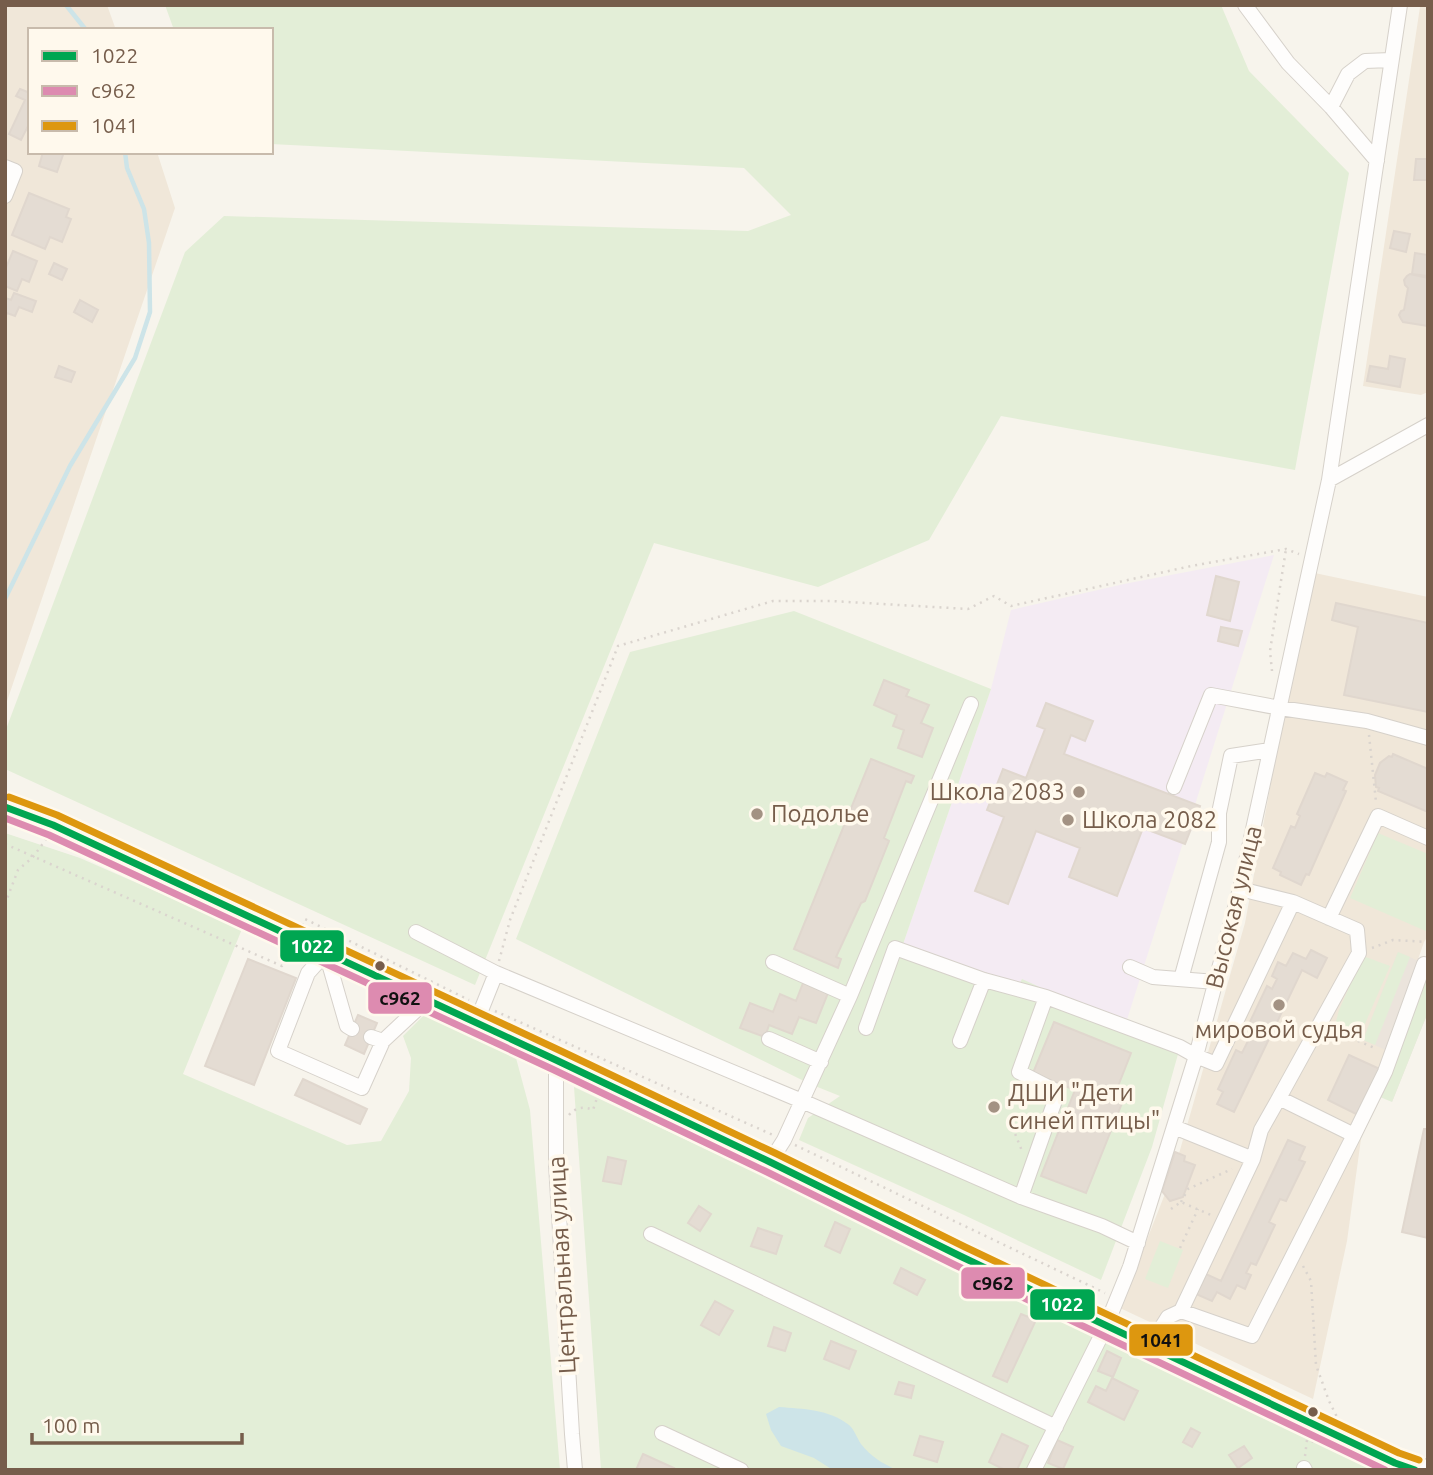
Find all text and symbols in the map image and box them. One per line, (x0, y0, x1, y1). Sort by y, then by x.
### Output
legend (28, 28, 273, 154)
text: 1022 (91, 43, 138, 67)
text: с962 (91, 78, 136, 102)
text: 1041 (91, 113, 138, 137)
place label: Школа 2083 (930, 778, 1065, 805)
marker: Школа 2083 (1071, 784, 1087, 800)
place label: Подолье (771, 800, 869, 827)
marker: Подолье (749, 806, 765, 822)
place label: Школа 2082 (1082, 806, 1217, 833)
marker: Школа 2082 (1060, 812, 1076, 828)
street label: Высокая улица (1200, 823, 1267, 991)
line badge: 1022 (279, 929, 345, 963)
text: 1022 (291, 935, 333, 957)
unlabelled marker (373, 959, 387, 973)
line badge: с962 (367, 981, 433, 1015)
text: с962 (379, 987, 421, 1009)
marker: мировой судья (1271, 997, 1287, 1013)
place label: мировой судья (1195, 1016, 1363, 1043)
place label: ДШИ "Дети синей птицы" (1008, 1079, 1160, 1134)
marker: ДШИ "Дети синей птицы" (986, 1099, 1002, 1115)
street label: Центральная улица (542, 1155, 581, 1375)
line badge: с962 (960, 1266, 1026, 1300)
text: с962 (972, 1272, 1014, 1294)
line badge: 1022 (1029, 1288, 1096, 1321)
text: 1022 (1041, 1293, 1083, 1315)
line badge: 1041 (1128, 1323, 1194, 1357)
text: 1041 (1140, 1329, 1182, 1351)
scale bar (32, 1402, 242, 1446)
unlabelled marker (1306, 1405, 1320, 1419)
text: 100 m (42, 1413, 100, 1437)

